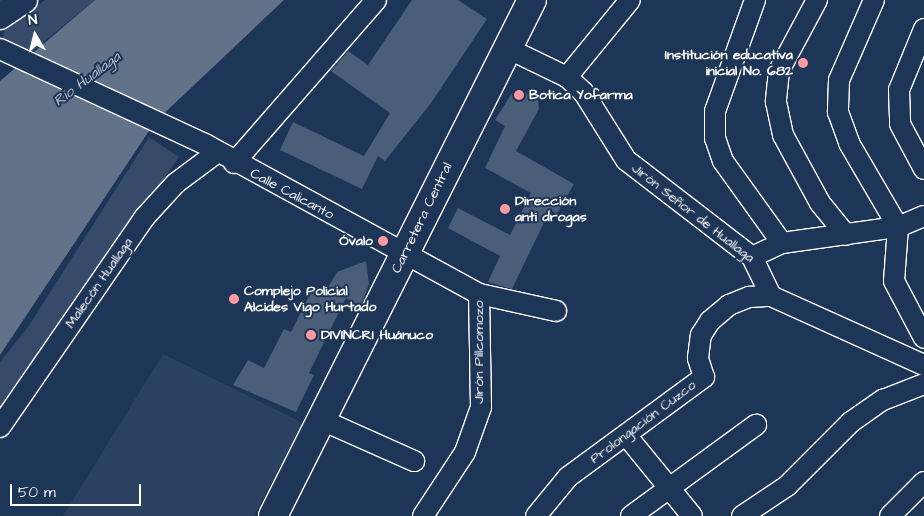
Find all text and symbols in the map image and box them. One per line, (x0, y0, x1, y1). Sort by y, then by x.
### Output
north arrow (10, 10, 60, 60)
text: N (27, 10, 39, 31)
place label: Institución educativa inicial No. 682 (665, 47, 793, 80)
water label: Río Huallaga (50, 48, 124, 110)
marker: Institución educativa inicial No. 682 (797, 57, 809, 69)
place label: Botica Yofarma (529, 87, 633, 103)
marker: Botica Yofarma (513, 89, 525, 101)
street label: Carretera Central (388, 160, 456, 276)
street label: Jirón Señor de Huallaga (628, 160, 758, 266)
street label: Calle Calicanto (247, 165, 337, 223)
place label: Dirección anti drogas (515, 193, 587, 226)
marker: Dirección anti drogas (499, 203, 511, 215)
place label: Óvalo (339, 233, 373, 249)
street label: Malecón Huallaga (62, 235, 136, 331)
marker: Óvalo (377, 235, 389, 247)
place label: Complejo Policial Alcides Vigo Hurtado (244, 283, 376, 316)
marker: Complejo Policial Alcides Vigo Hurtado (228, 293, 240, 305)
street label: Jirón Pillcomozo (471, 300, 487, 404)
place label: DIVINCRI Huánuco (321, 327, 433, 343)
marker: DIVINCRI Huánuco (305, 329, 317, 341)
street label: Prolongación Cuzco (587, 377, 699, 467)
scale bar (12, 474, 144, 506)
text: 50 m (18, 482, 56, 503)

